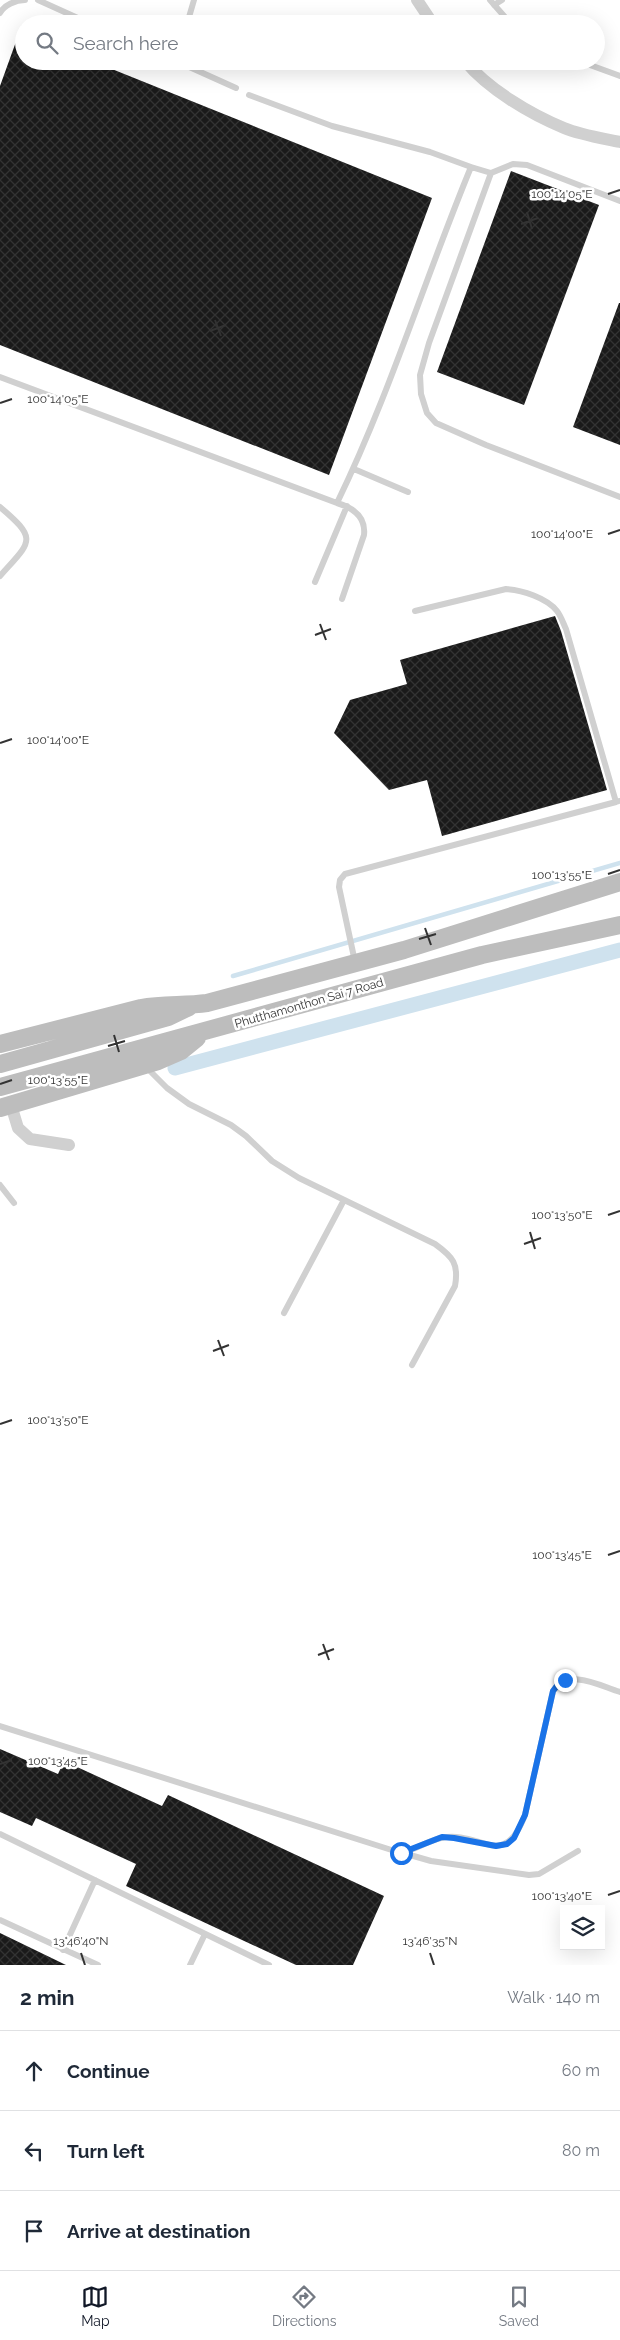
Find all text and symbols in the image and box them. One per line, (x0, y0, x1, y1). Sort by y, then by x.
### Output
search box (15, 15, 605, 70)
icon: search (33, 29, 61, 57)
text: Search here (73, 32, 179, 54)
text: 100°14'05"E (531, 187, 593, 201)
text: 100°14'05"E (27, 392, 89, 406)
text: 100°14'00"E (531, 527, 593, 541)
text: 100°14'00"E (27, 733, 89, 747)
text: 100°13'55"E (532, 868, 592, 882)
street label: Phutthamonthon Sai 7 Road (233, 975, 385, 1031)
text: 100°13'55"E (28, 1073, 88, 1087)
text: 100°13'50"E (531, 1208, 593, 1222)
text: 100°13'50"E (27, 1413, 89, 1427)
text: 100°13'45"E (532, 1548, 592, 1562)
route end (554, 1669, 577, 1692)
text: 100°13'45"E (28, 1754, 88, 1768)
route start (390, 1842, 413, 1865)
text: 100°13'40"E (532, 1889, 592, 1903)
map controls (560, 1905, 605, 1950)
button: layers (560, 1905, 605, 1950)
text: 13°46'40"N (53, 1934, 109, 1948)
text: 13°46'35"N (402, 1934, 458, 1948)
text: 2 min (20, 1985, 74, 2010)
text: Walk · 140 m (507, 1988, 600, 2007)
icon: ahead (20, 2057, 48, 2085)
text: Continue (67, 2060, 150, 2082)
text: 60 m (562, 2061, 600, 2080)
icon: left (20, 2137, 48, 2165)
text: Turn left (67, 2140, 144, 2162)
text: 80 m (562, 2141, 600, 2160)
icon: arrive (20, 2217, 48, 2245)
text: Arrive at destination (67, 2220, 251, 2242)
tab: Map (81, 2283, 110, 2329)
tab: Directions (272, 2283, 337, 2329)
tab: Saved (499, 2283, 539, 2329)

